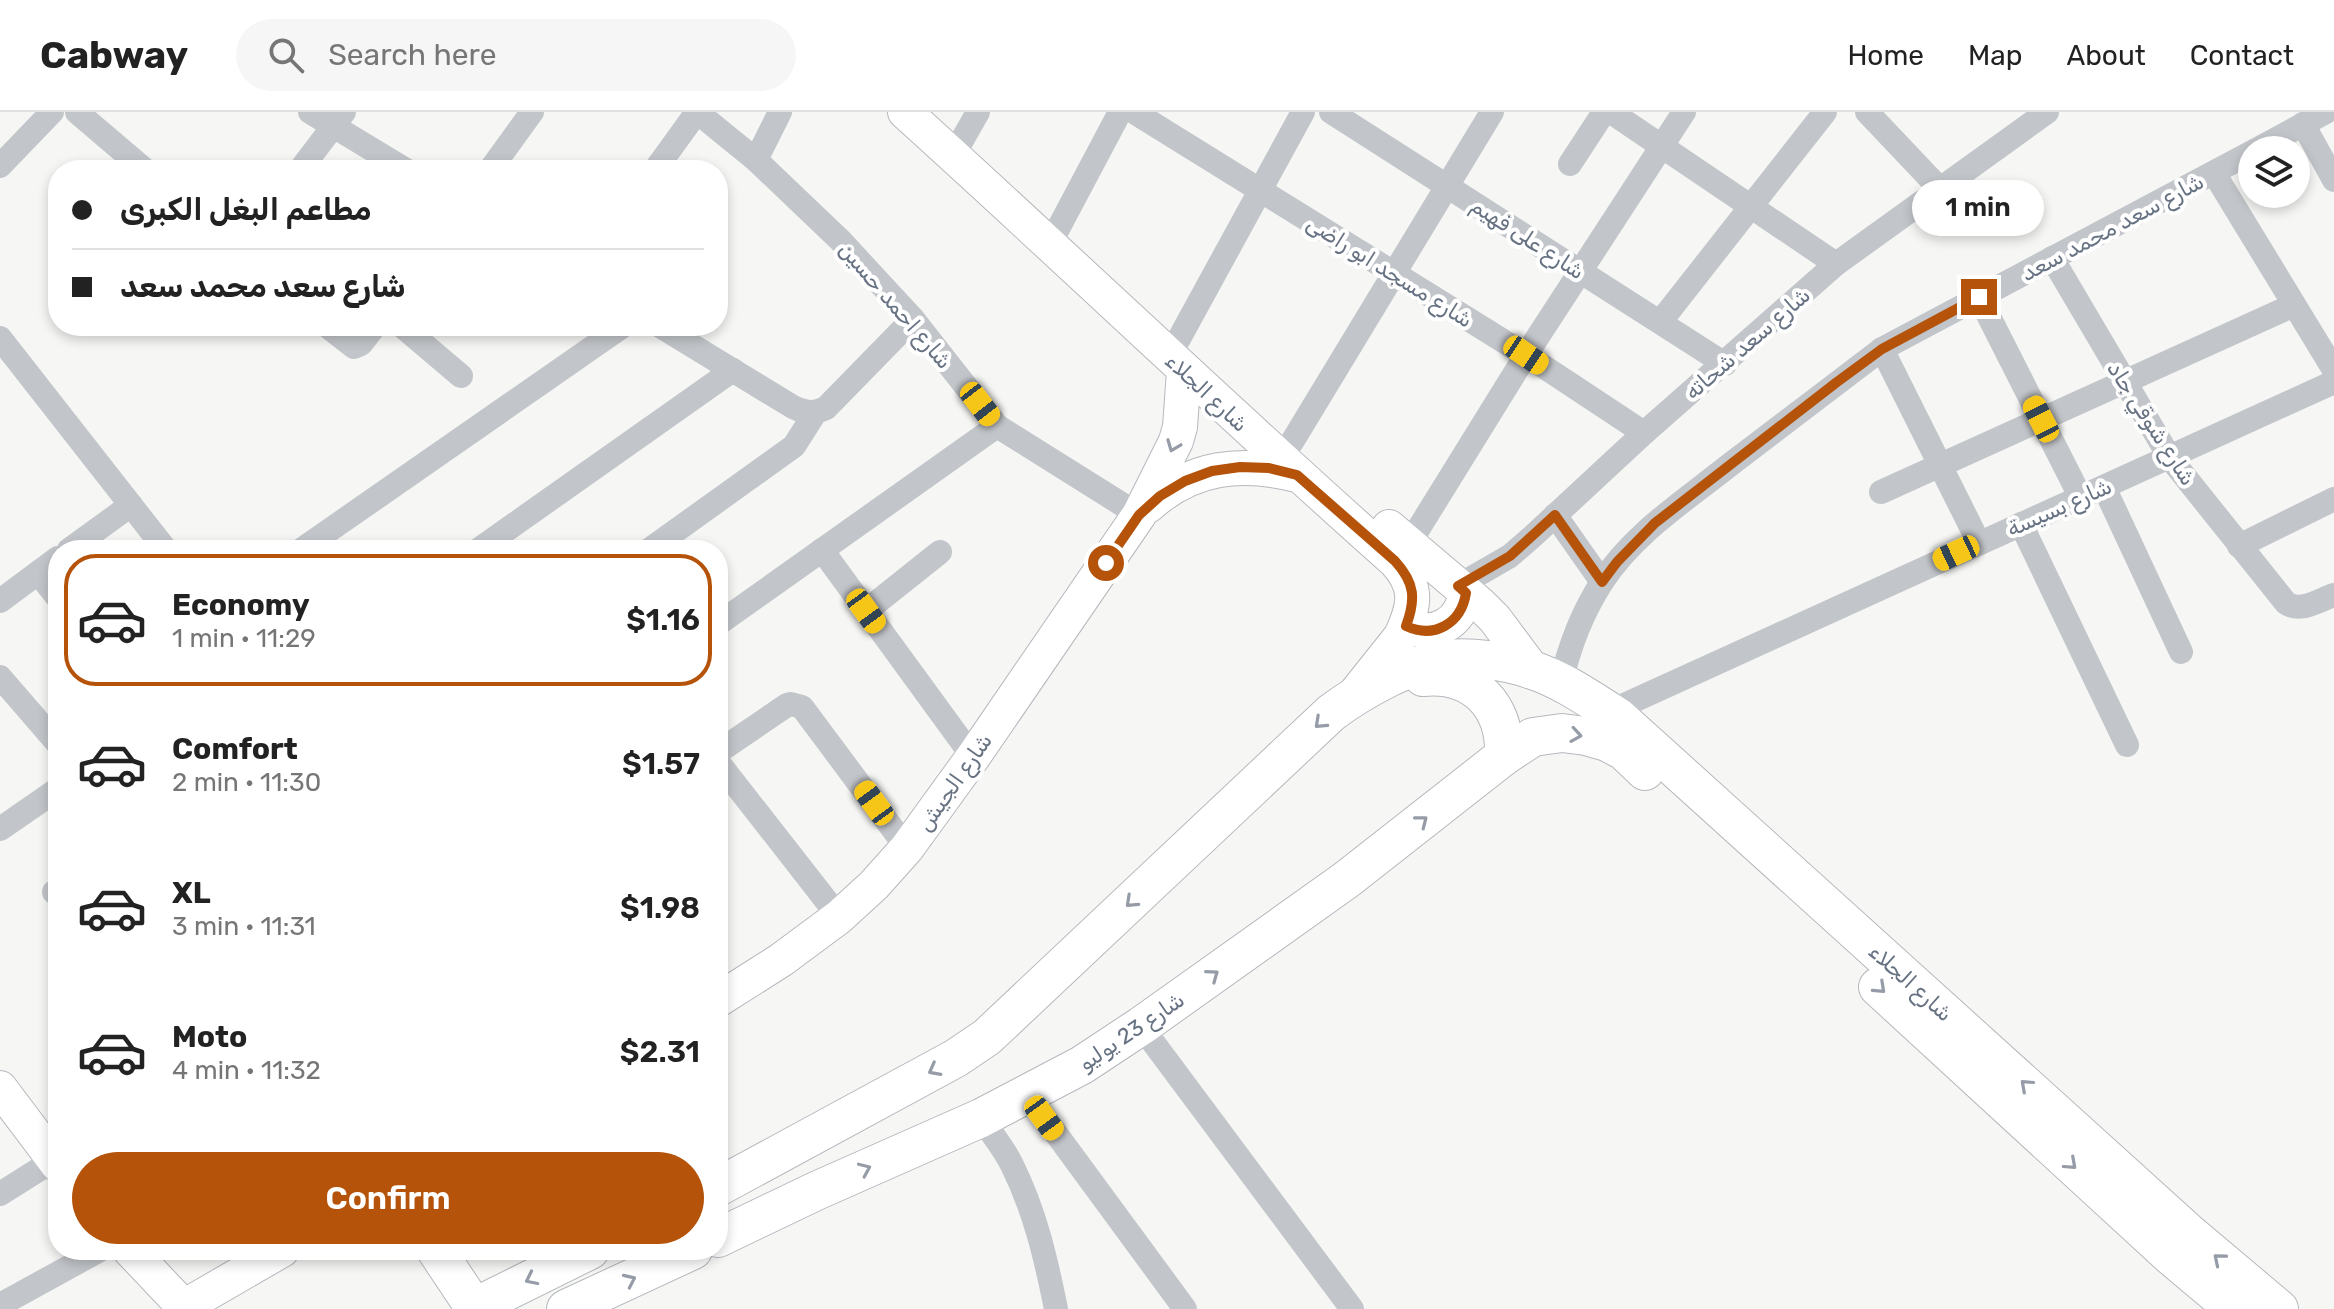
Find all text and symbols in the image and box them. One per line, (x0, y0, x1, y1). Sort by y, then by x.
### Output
search box (236, 19, 796, 91)
text: Cabway (40, 32, 188, 78)
icon: search (264, 33, 308, 77)
text: Search here (328, 37, 496, 73)
text: Home (1847, 39, 1924, 72)
text: Map (1968, 39, 2022, 72)
text: About (2066, 39, 2146, 72)
text: Contact (2190, 39, 2294, 72)
map controls (2238, 136, 2310, 208)
button: layers (2238, 136, 2310, 208)
street label: شارع سعد محمد سعد (2016, 168, 2209, 289)
callout: 1 min (1913, 181, 2045, 237)
text: مطاعم البغل الكبرى (120, 192, 372, 228)
street label: شارع على فهيم (1465, 192, 1590, 287)
text: 1 min (1945, 192, 2011, 223)
street label: شارع مسجد ابو راضى (1301, 209, 1478, 335)
street label: شارع احمد حسين (832, 236, 958, 376)
text: شارع سعد محمد سعد (120, 269, 406, 305)
route end (1961, 279, 1997, 315)
street label: شارع سعد شحاته (1679, 282, 1817, 407)
car (1499, 332, 1553, 378)
street label: شارع الجلاء (1158, 347, 1254, 439)
street label: شارع شوقي جاد (2099, 356, 2202, 492)
car (956, 378, 1004, 430)
car (2019, 392, 2063, 446)
one-way arrow (1166, 438, 1183, 452)
street label: شارع بسيسة (2003, 472, 2117, 544)
car (1929, 532, 1983, 574)
route start (1088, 545, 1124, 581)
icon: car (76, 584, 148, 656)
car (842, 585, 890, 637)
text: Economy (172, 587, 310, 623)
text: $1.16 (626, 602, 700, 638)
text: 1 min · 11:29 (172, 623, 316, 654)
one-way arrow (1314, 714, 1329, 728)
one-way arrow (1569, 726, 1583, 743)
icon: car (76, 728, 148, 800)
street label: شارع الجيش (911, 728, 1000, 838)
text: Comfort (172, 731, 298, 767)
text: $1.57 (622, 746, 700, 782)
text: 2 min · 11:30 (172, 767, 321, 798)
car (850, 777, 898, 829)
one-way arrow (1413, 816, 1428, 830)
icon: car (76, 872, 148, 944)
text: XL (172, 875, 211, 911)
text: $1.98 (620, 890, 700, 926)
one-way arrow (1126, 893, 1140, 907)
text: 3 min · 11:31 (172, 911, 316, 942)
street label: شارع الجلاء (1862, 938, 1958, 1029)
one-way arrow (1204, 971, 1218, 985)
one-way arrow (1870, 979, 1885, 993)
street label: شارع 23 يوليو (1073, 986, 1191, 1078)
icon: car (76, 1016, 148, 1088)
text: Moto (172, 1019, 247, 1055)
text: $2.31 (620, 1034, 700, 1070)
text: 4 min · 11:32 (172, 1055, 321, 1086)
one-way arrow (928, 1061, 942, 1076)
one-way arrow (2020, 1081, 2035, 1095)
car (1020, 1092, 1068, 1144)
button: Confirm (72, 1152, 704, 1244)
one-way arrow (2062, 1155, 2076, 1170)
one-way arrow (856, 1163, 871, 1179)
one-way arrow (2214, 1254, 2228, 1269)
one-way arrow (524, 1270, 539, 1285)
one-way arrow (621, 1273, 636, 1289)

